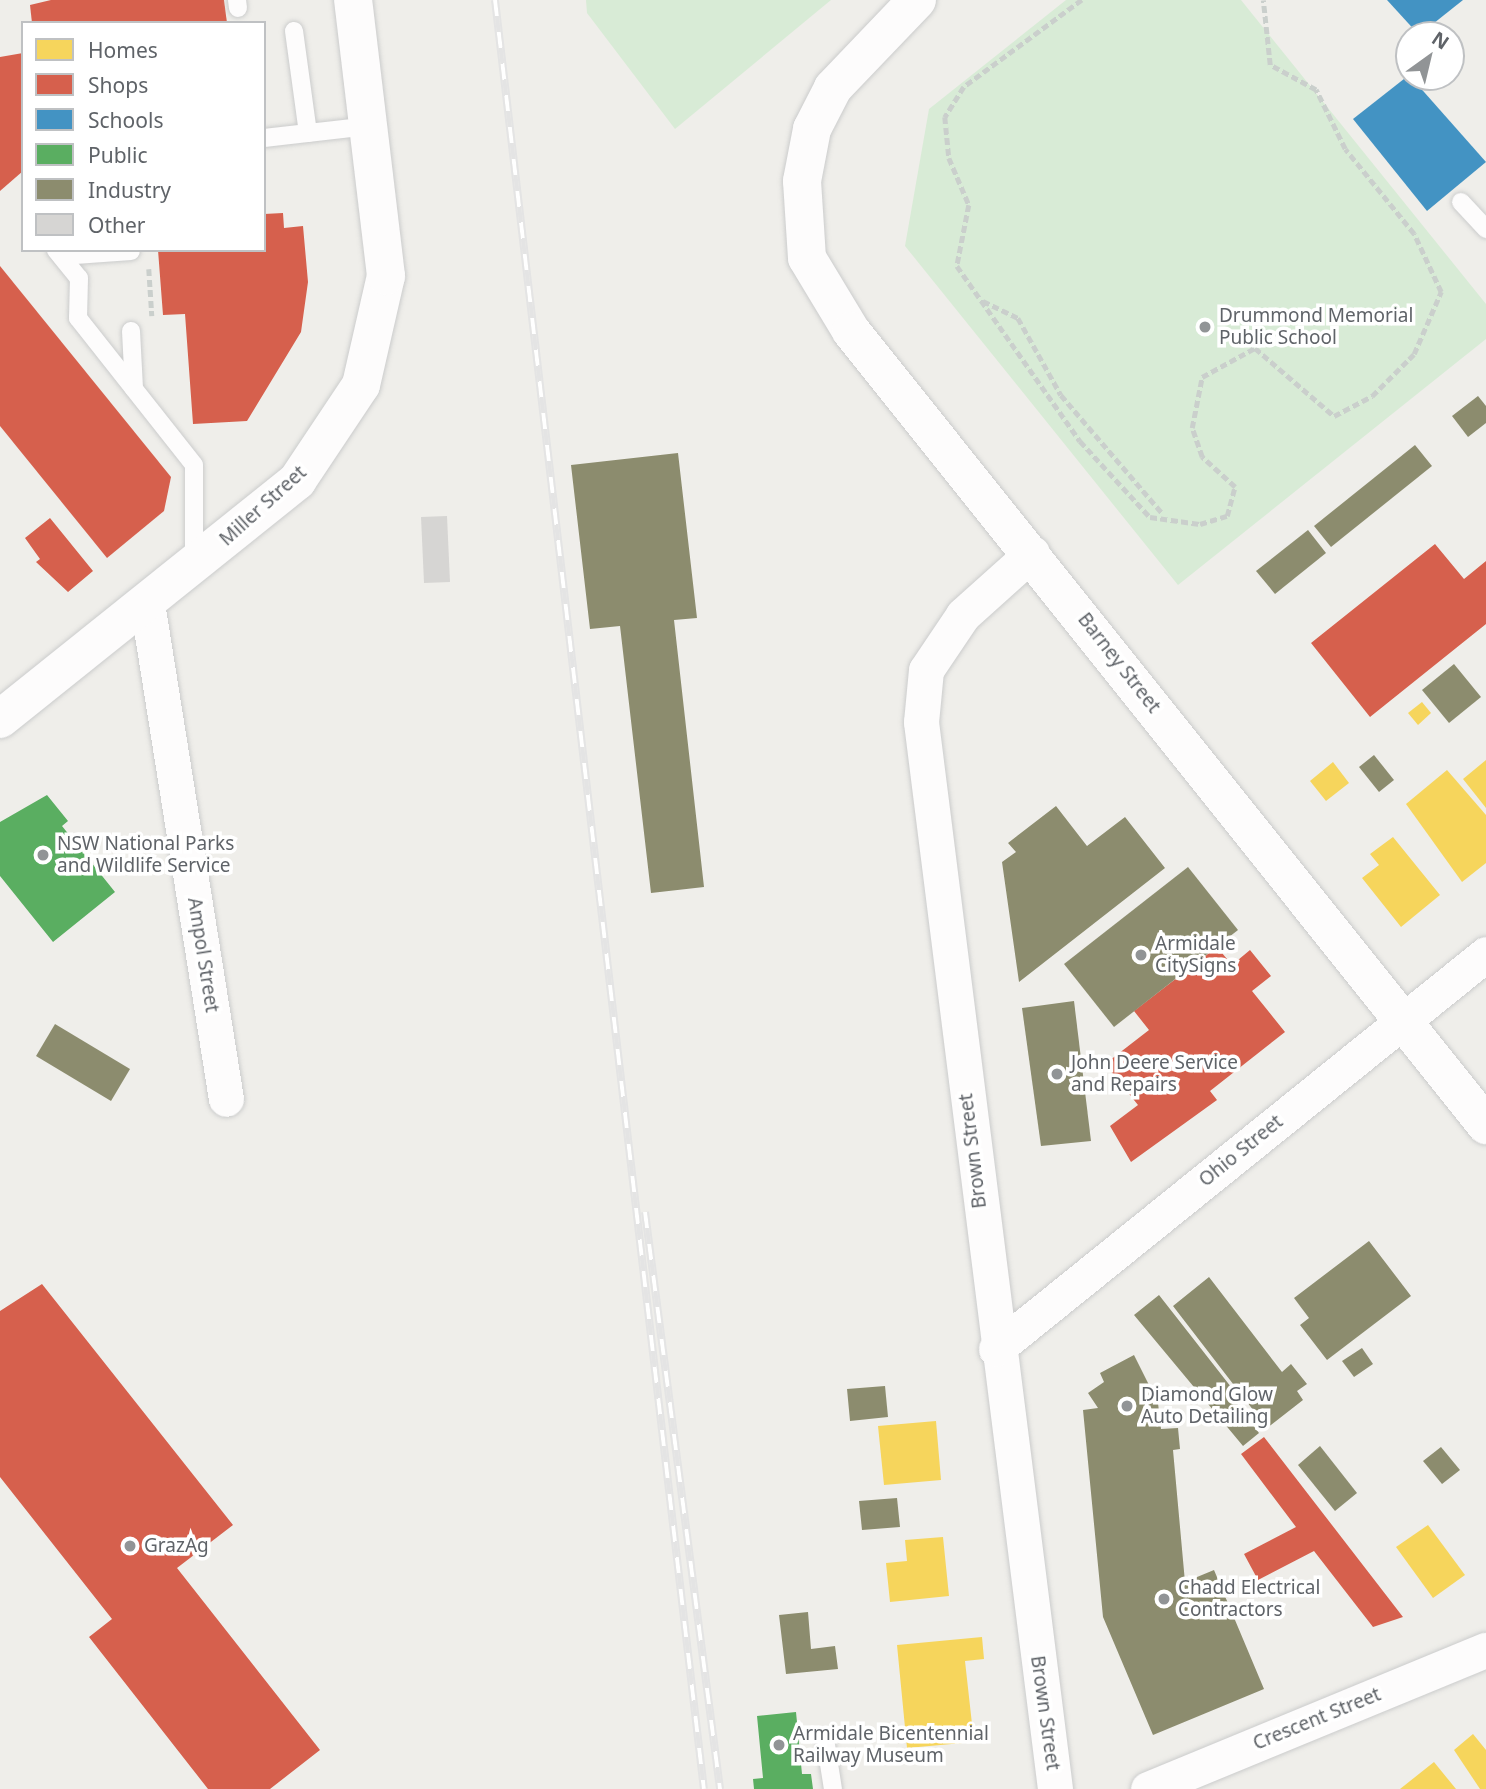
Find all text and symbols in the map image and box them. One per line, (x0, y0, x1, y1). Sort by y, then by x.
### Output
legend (21, 21, 266, 252)
north arrow (1395, 21, 1465, 91)
text: N (1427, 25, 1454, 55)
text: Homes (88, 36, 158, 64)
text: Shops (88, 71, 148, 99)
text: Schools (88, 106, 163, 134)
text: Public (88, 141, 148, 169)
text: Industry (88, 176, 171, 204)
text: Other (88, 211, 145, 239)
place label: Drummond Memorial Public School (1219, 305, 1413, 349)
marker: Drummond Memorial Public School (1197, 319, 1213, 335)
street label: Miller Street (215, 461, 311, 551)
street label: Barney Street (1073, 608, 1165, 718)
place label: NSW National Parks and Wildlife Service (57, 833, 234, 877)
marker: NSW National Parks and Wildlife Service (35, 847, 51, 863)
street label: Ampol Street (183, 896, 223, 1014)
place label: Armidale CitySigns (1155, 933, 1236, 977)
marker: Armidale CitySigns (1133, 947, 1149, 963)
place label: John Deere Service and Repairs (1071, 1052, 1238, 1096)
marker: John Deere Service and Repairs (1049, 1066, 1065, 1082)
street label: Brown Street (955, 1092, 991, 1210)
street label: Ohio Street (1195, 1110, 1287, 1192)
place label: Diamond Glow Auto Detailing (1141, 1384, 1273, 1428)
marker: Diamond Glow Auto Detailing (1119, 1398, 1135, 1414)
place label: GrazAg (144, 1535, 209, 1557)
marker: GrazAg (122, 1538, 138, 1554)
place label: Chadd Electrical Contractors (1178, 1577, 1320, 1621)
marker: Chadd Electrical Contractors (1156, 1591, 1172, 1607)
street label: Brown Street (1026, 1654, 1064, 1772)
street label: Crescent Street (1250, 1683, 1384, 1755)
place label: Armidale Bicentennial Railway Museum (793, 1723, 989, 1767)
marker: Armidale Bicentennial Railway Museum (771, 1737, 787, 1753)

